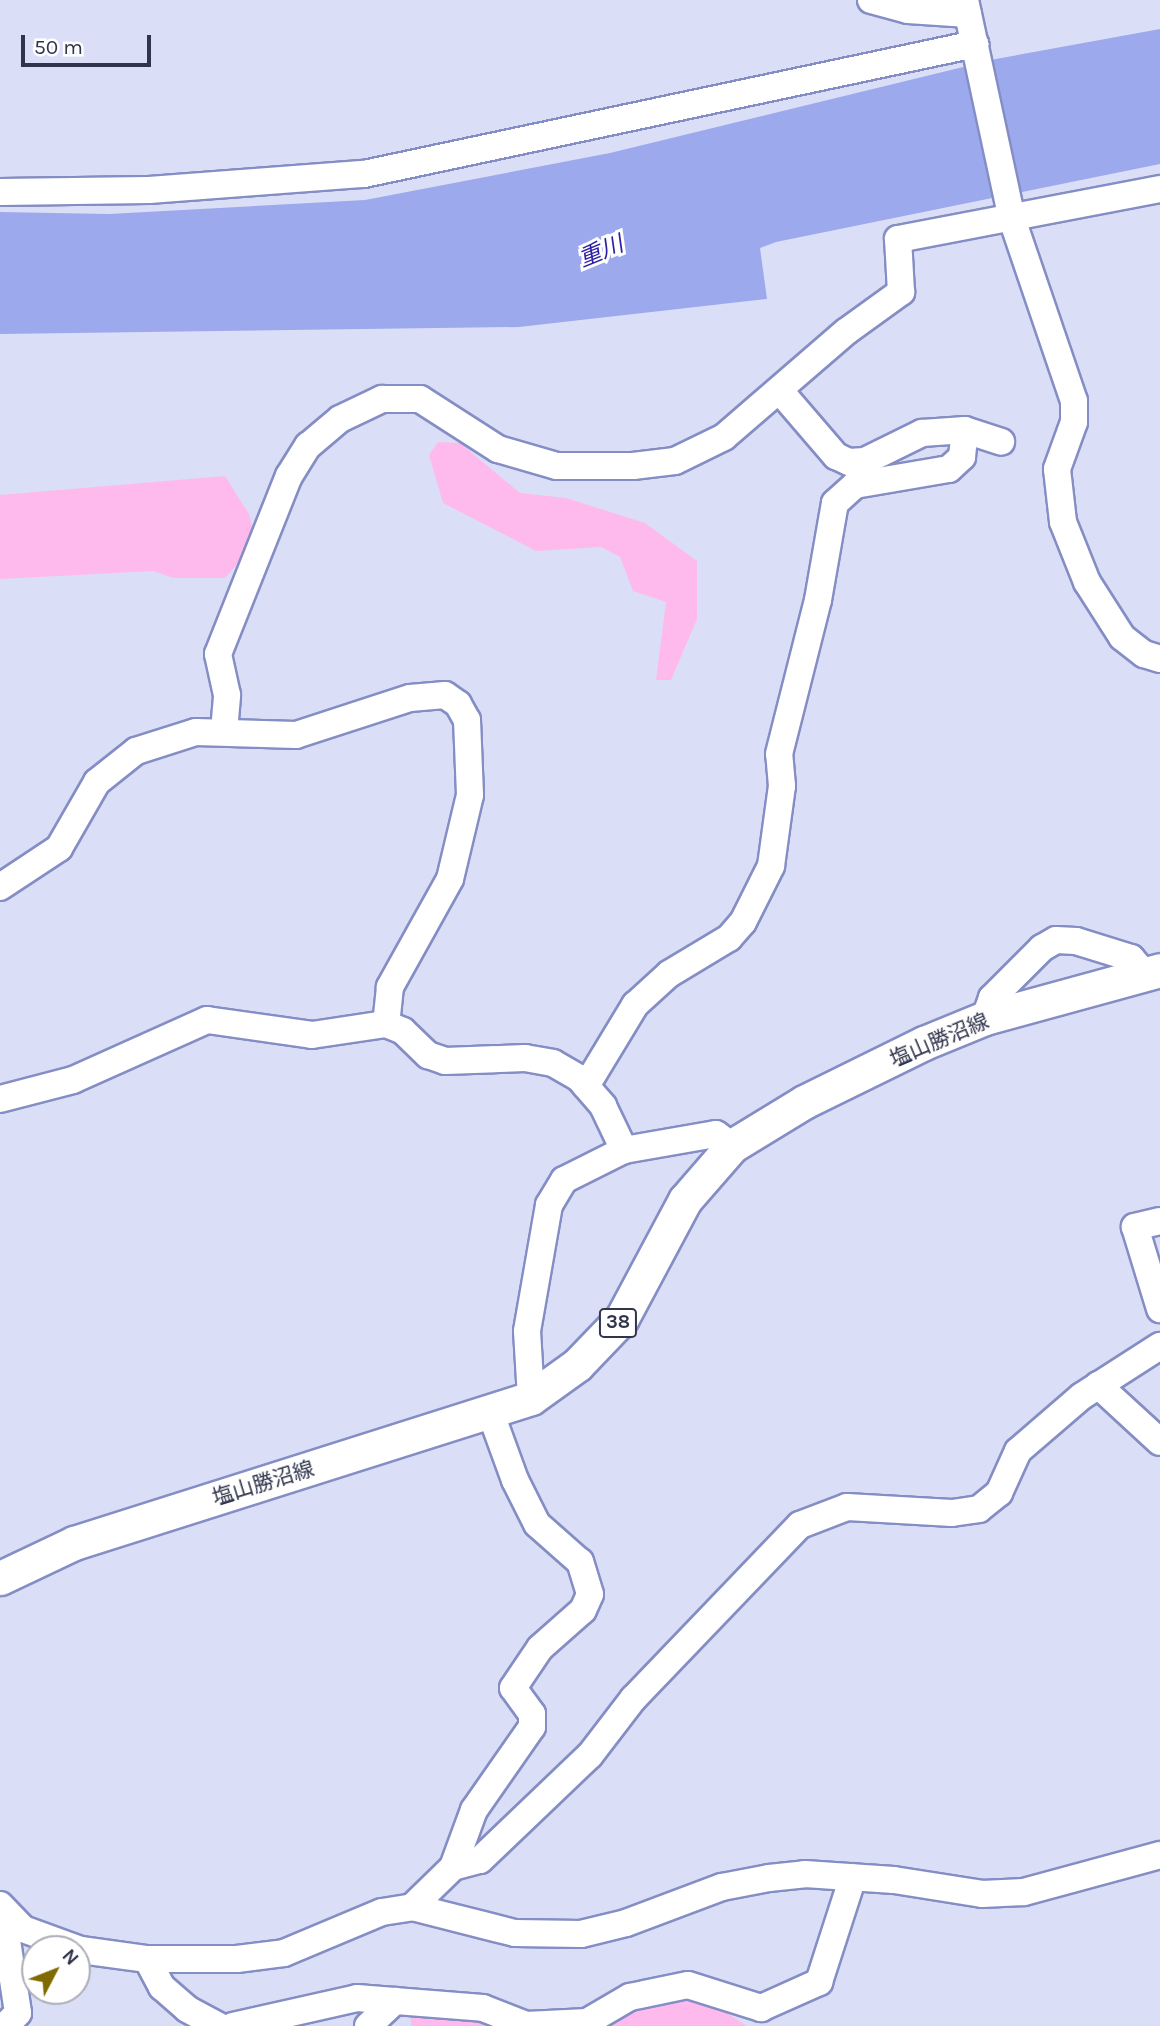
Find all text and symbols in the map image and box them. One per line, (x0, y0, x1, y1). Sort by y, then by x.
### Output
scale bar (24, 21, 154, 65)
text: 50 m (34, 35, 83, 59)
water label: 重川 (575, 231, 627, 273)
street label: 塩山勝沼線 (886, 1008, 992, 1072)
road number: 38 (599, 1308, 637, 1338)
street label: 塩山勝沼線 (209, 1456, 317, 1510)
north arrow (21, 1935, 91, 2005)
text: N (57, 1945, 83, 1970)

